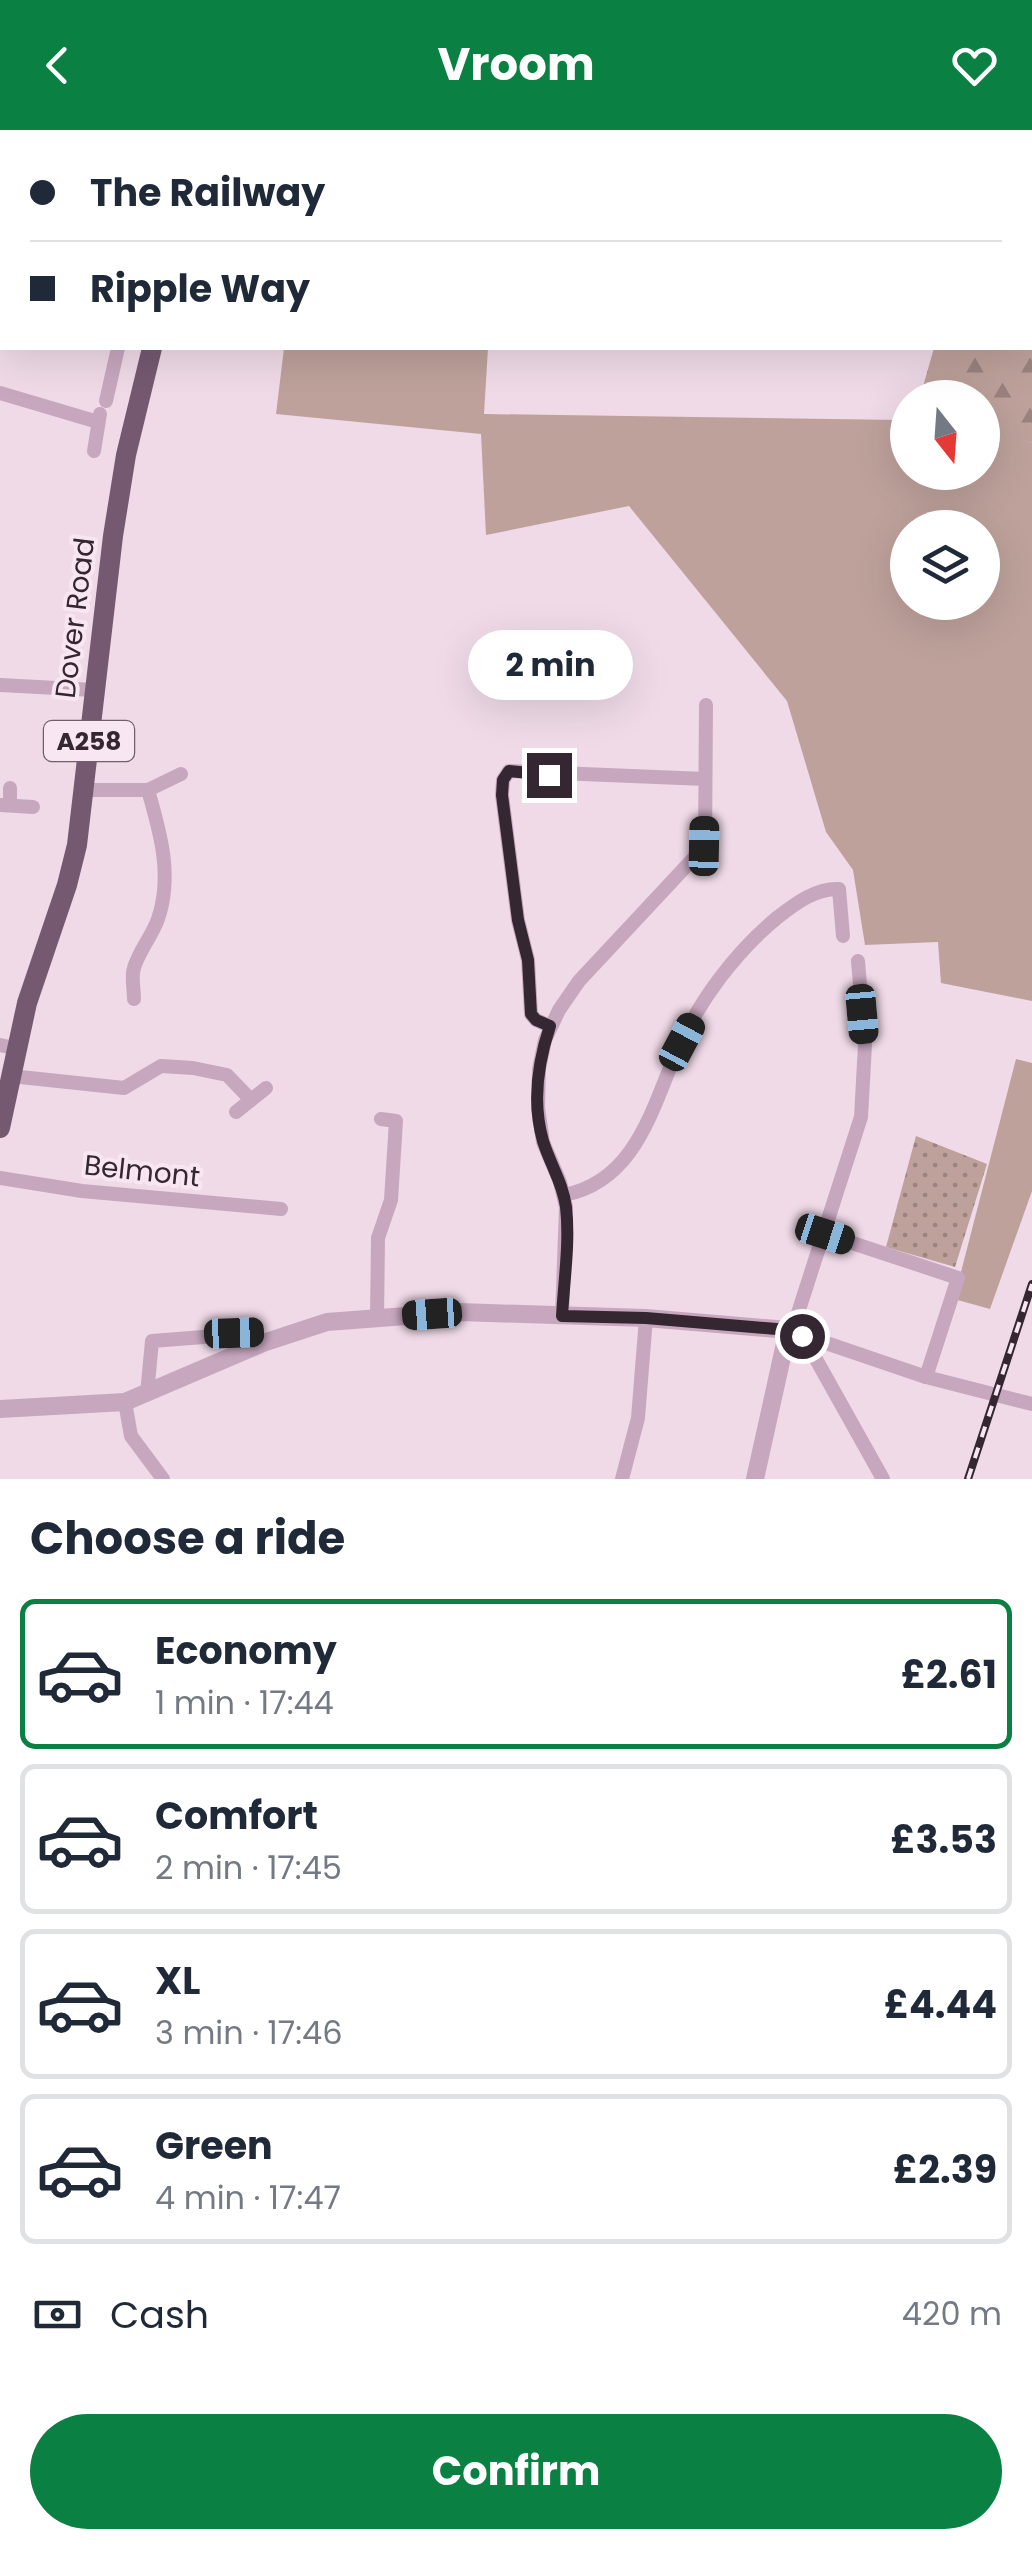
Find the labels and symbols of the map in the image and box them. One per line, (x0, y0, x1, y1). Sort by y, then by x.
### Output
north arrow (890, 380, 1000, 490)
street label: Dover Road (46, 535, 104, 701)
callout: 2 min (466, 630, 632, 700)
road number: A258 (44, 721, 134, 761)
route end (527, 753, 572, 798)
car (688, 816, 720, 876)
car (844, 983, 880, 1045)
car (655, 1008, 709, 1076)
street label: Belmont (82, 1146, 202, 1196)
car (792, 1210, 858, 1258)
car (401, 1297, 463, 1331)
route start (780, 1314, 825, 1359)
car (203, 1317, 265, 1349)

